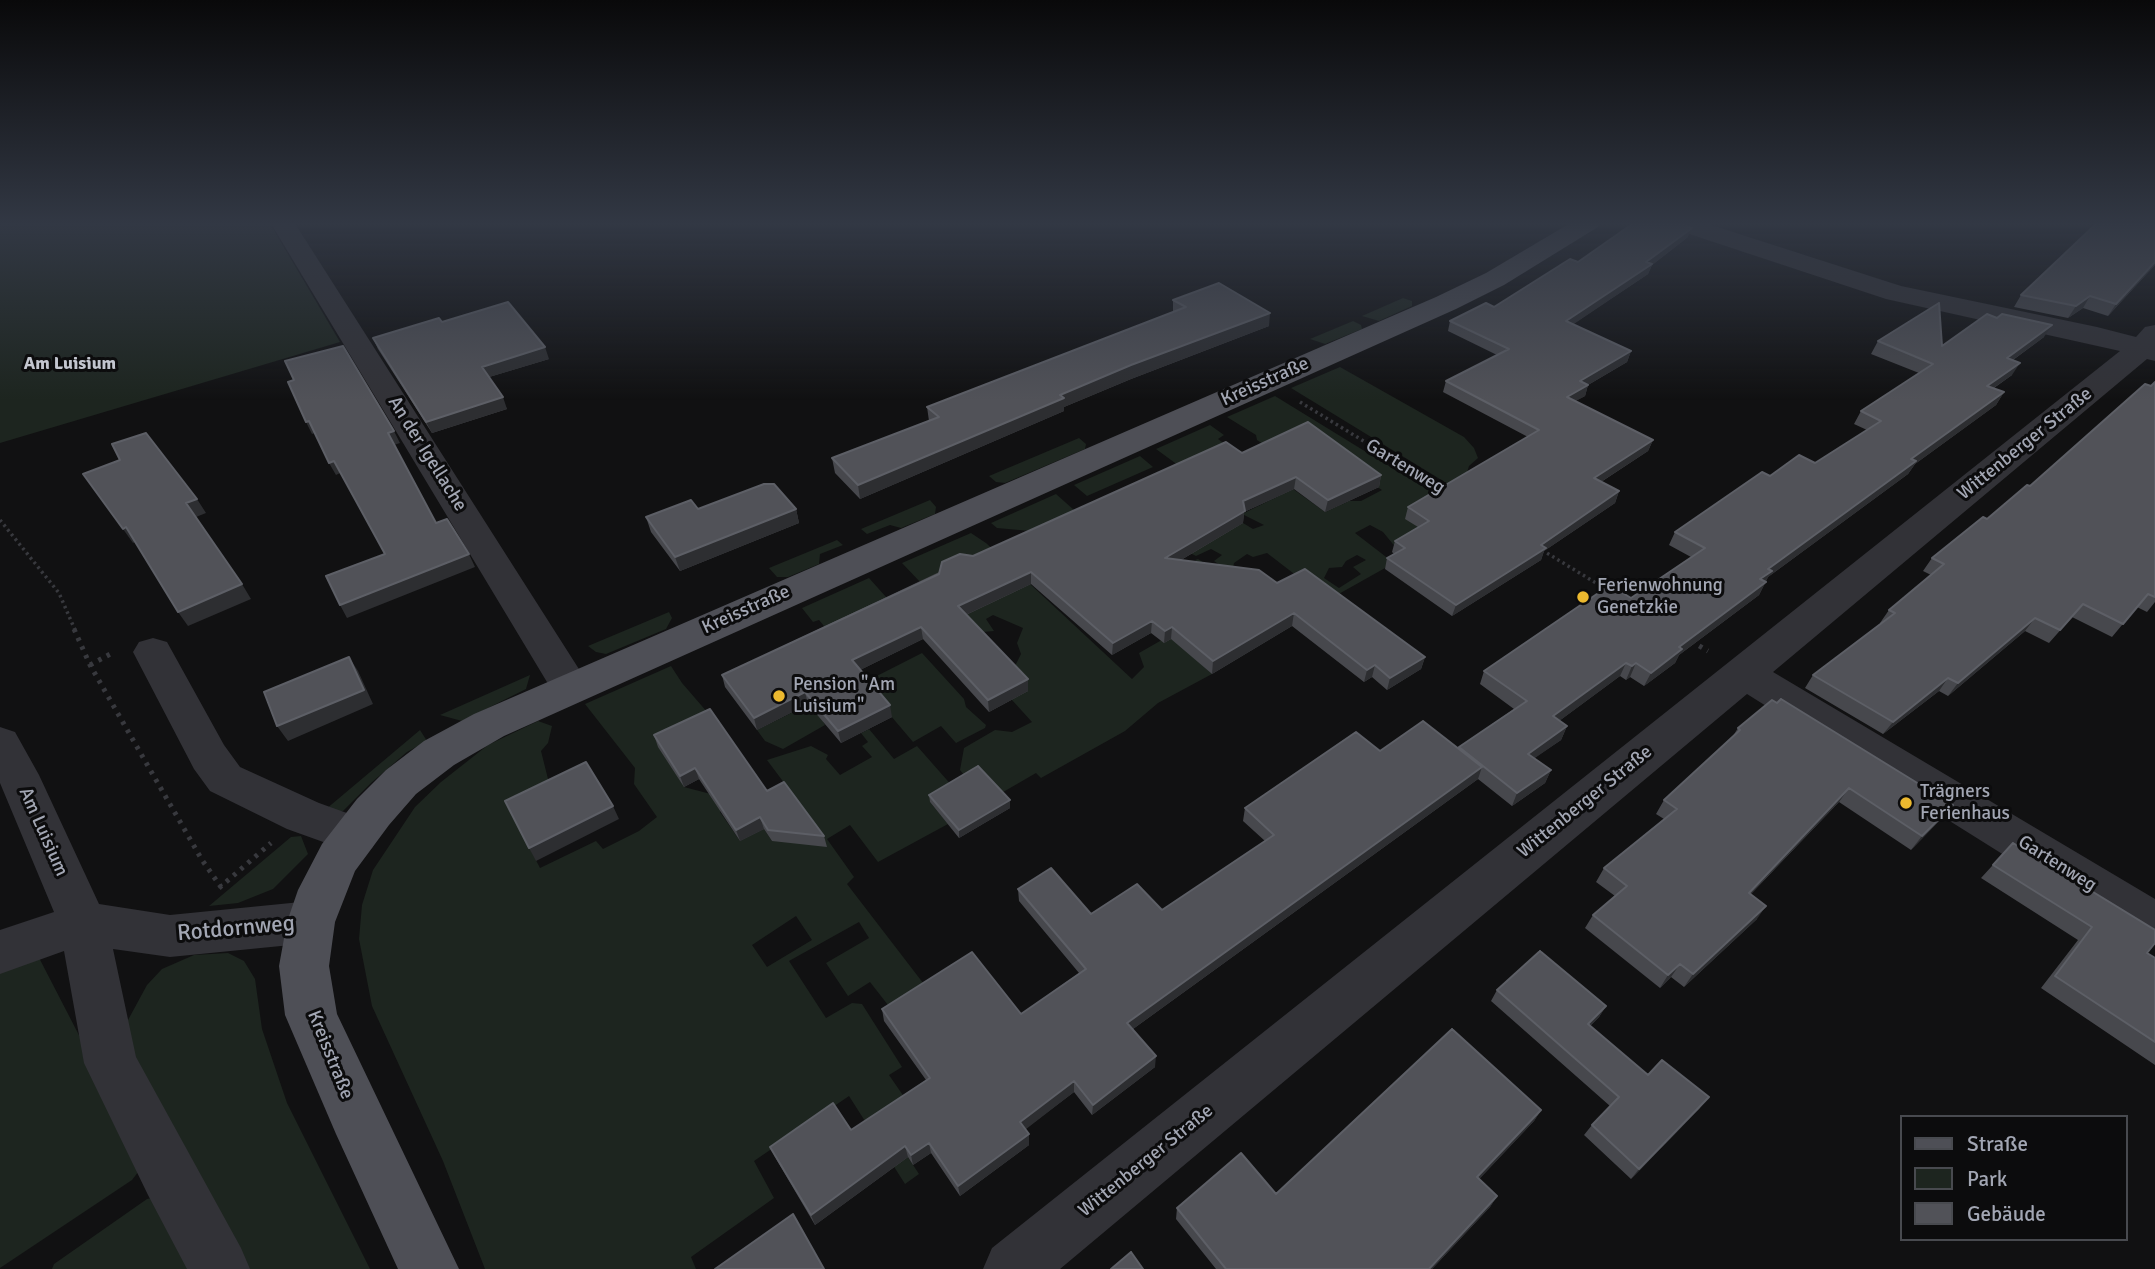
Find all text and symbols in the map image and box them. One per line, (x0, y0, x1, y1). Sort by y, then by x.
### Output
district label: Am Luisium (24, 353, 116, 375)
street label: Kreisstraße (1218, 353, 1312, 411)
street label: Wittenberger Straße (1953, 383, 2097, 505)
street label: An der Igellache (383, 392, 471, 516)
street label: Gartenweg (1361, 434, 1449, 500)
place label: Ferienwohnung Genetzkie (1597, 575, 1723, 619)
street label: Kreisstraße (699, 581, 793, 639)
marker: Ferienwohnung Genetzkie (1575, 589, 1591, 605)
place label: Pension "Am Luisium" (793, 674, 895, 718)
marker: Pension "Am Luisium" (771, 688, 787, 704)
street label: Wittenberger Straße (1513, 741, 1657, 863)
place label: Trägners Ferienhaus (1920, 781, 2010, 825)
street label: Am Luisium (13, 784, 73, 880)
marker: Trägners Ferienhaus (1898, 795, 1914, 811)
street label: Gartenweg (2014, 831, 2100, 897)
street label: Rotdornweg (176, 910, 296, 948)
street label: Kreisstraße (302, 1007, 358, 1103)
street label: Wittenberger Straße (1074, 1100, 1218, 1222)
legend (1899, 1115, 2127, 1241)
text: Straße (1967, 1131, 2028, 1157)
text: Park (1967, 1166, 2007, 1192)
text: Gebäude (1967, 1201, 2046, 1227)

